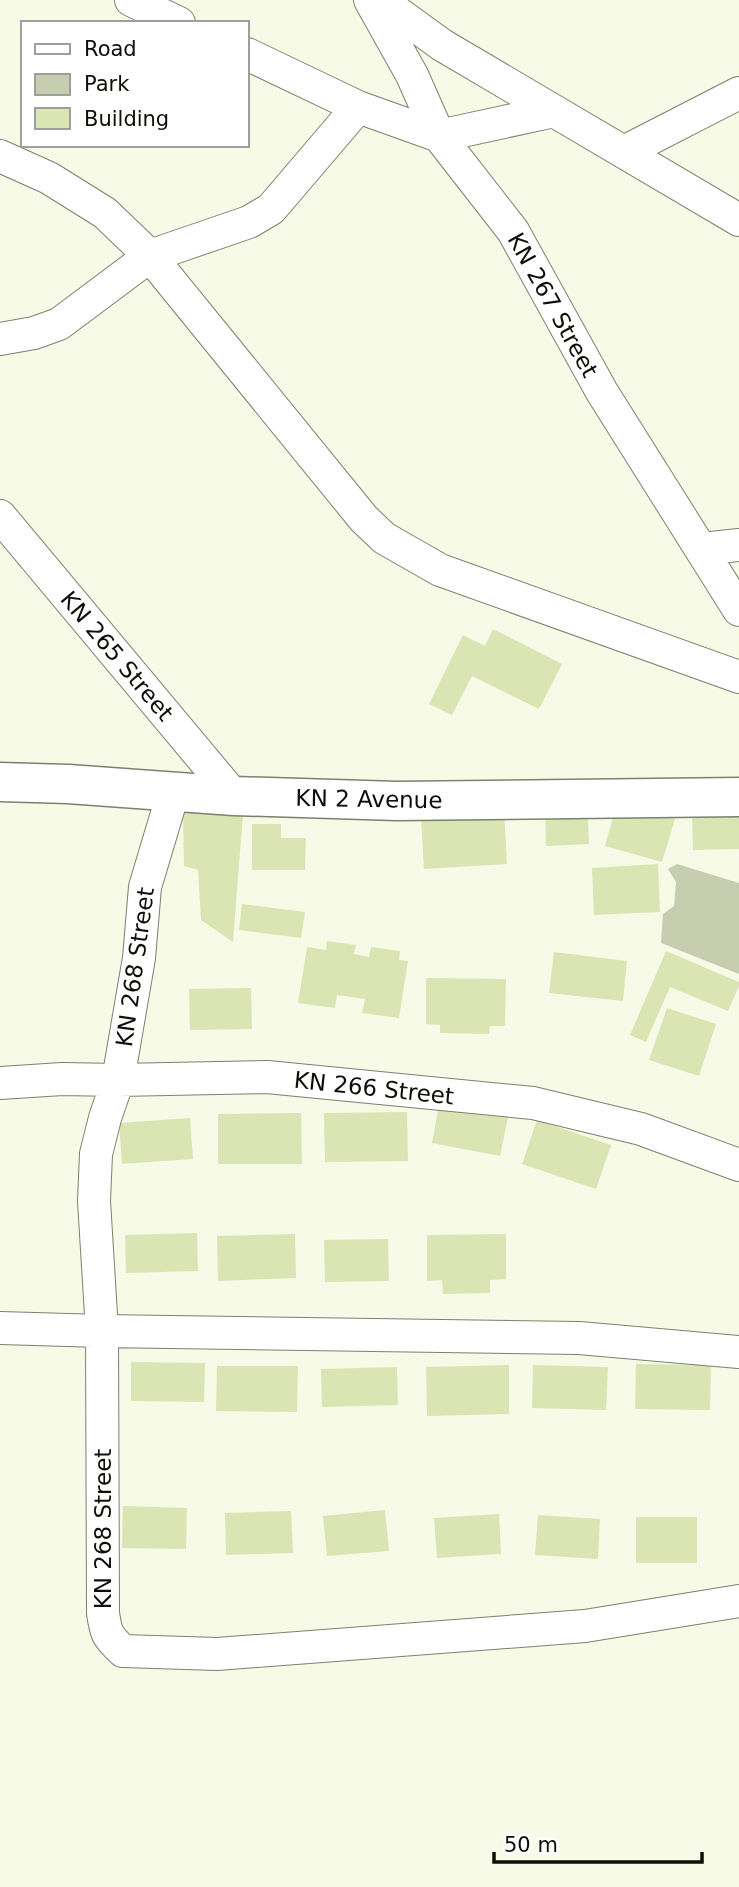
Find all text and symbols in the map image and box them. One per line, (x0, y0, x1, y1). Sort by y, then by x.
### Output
legend (21, 21, 248, 147)
text: Road (84, 37, 137, 61)
text: Park (84, 72, 130, 96)
text: Building (84, 107, 169, 131)
street label: KN 267 Street (503, 228, 603, 382)
street label: KN 265 Street (55, 586, 179, 726)
street label: KN 2 Avenue (295, 785, 443, 813)
street label: KN 268 Street (111, 886, 159, 1048)
street label: KN 266 Street (293, 1067, 455, 1109)
street label: KN 268 Street (90, 1449, 116, 1609)
scale bar (494, 1820, 702, 1864)
text: 50 m (504, 1833, 558, 1857)

